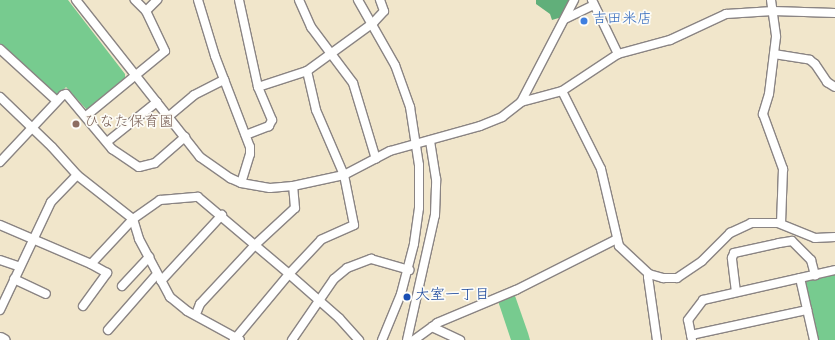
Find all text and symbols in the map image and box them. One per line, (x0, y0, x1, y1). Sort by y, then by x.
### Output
place label: 吉田米店 (592, 12, 652, 30)
marker: 吉田米店 (579, 16, 589, 26)
place label: ひなた保育園 (84, 115, 174, 133)
marker: ひなた保育園 (71, 119, 81, 129)
place label: 大室一丁目 (415, 288, 490, 306)
marker: 大室一丁目 (402, 292, 412, 302)

